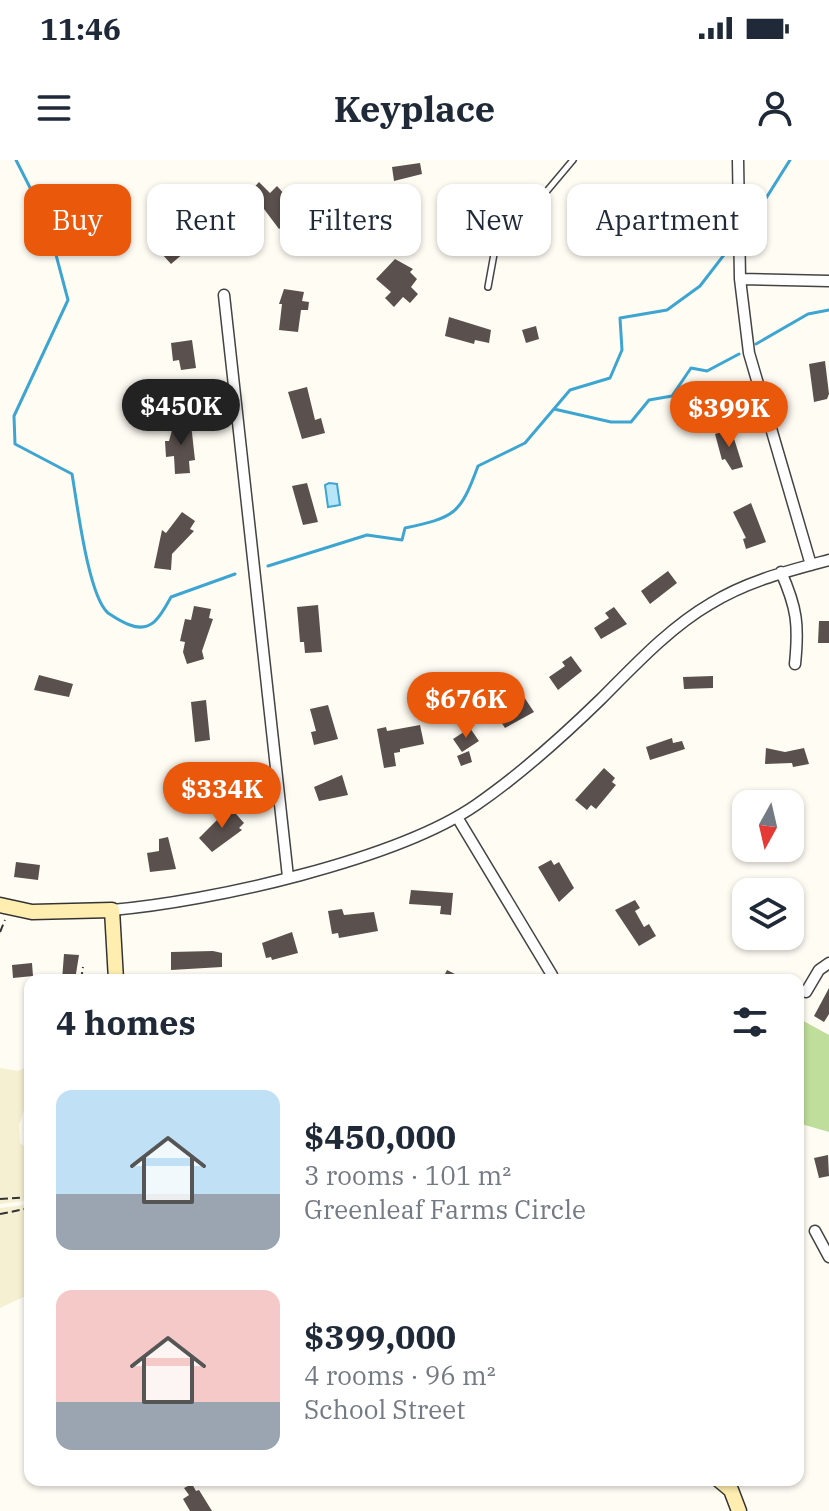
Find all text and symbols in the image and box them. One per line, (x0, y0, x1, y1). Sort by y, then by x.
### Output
text: 11:46 (40, 9, 121, 48)
text: Keyplace (334, 85, 495, 132)
icon: menu (32, 86, 76, 130)
icon: person (753, 86, 797, 130)
chip: Buy (24, 184, 131, 256)
chip: Rent (147, 184, 264, 256)
chip: Filters (280, 184, 421, 256)
chip: New (437, 184, 551, 256)
chip: Apartment (567, 184, 767, 256)
pin: $450K (125, 379, 237, 447)
pin: $399K (673, 381, 785, 449)
text: $450K (140, 388, 222, 422)
text: $399K (688, 390, 770, 424)
pin: $676K (410, 672, 522, 740)
text: $676K (425, 681, 507, 715)
pin: $334K (166, 762, 278, 830)
text: $334K (181, 771, 263, 805)
north arrow (732, 790, 804, 862)
map controls (732, 790, 804, 950)
button: layers (732, 878, 804, 950)
text: 4 homes (56, 1000, 196, 1044)
icon: filters (728, 1000, 772, 1044)
text: $450,000 (304, 1114, 456, 1158)
icon: home (120, 1122, 216, 1218)
text: 3 rooms · 101 m² (304, 1158, 511, 1192)
text: Greenleaf Farms Circle (304, 1192, 586, 1226)
text: $399,000 (304, 1314, 456, 1358)
icon: home (120, 1322, 216, 1418)
text: 4 rooms · 96 m² (304, 1358, 496, 1392)
text: School Street (304, 1392, 465, 1426)

